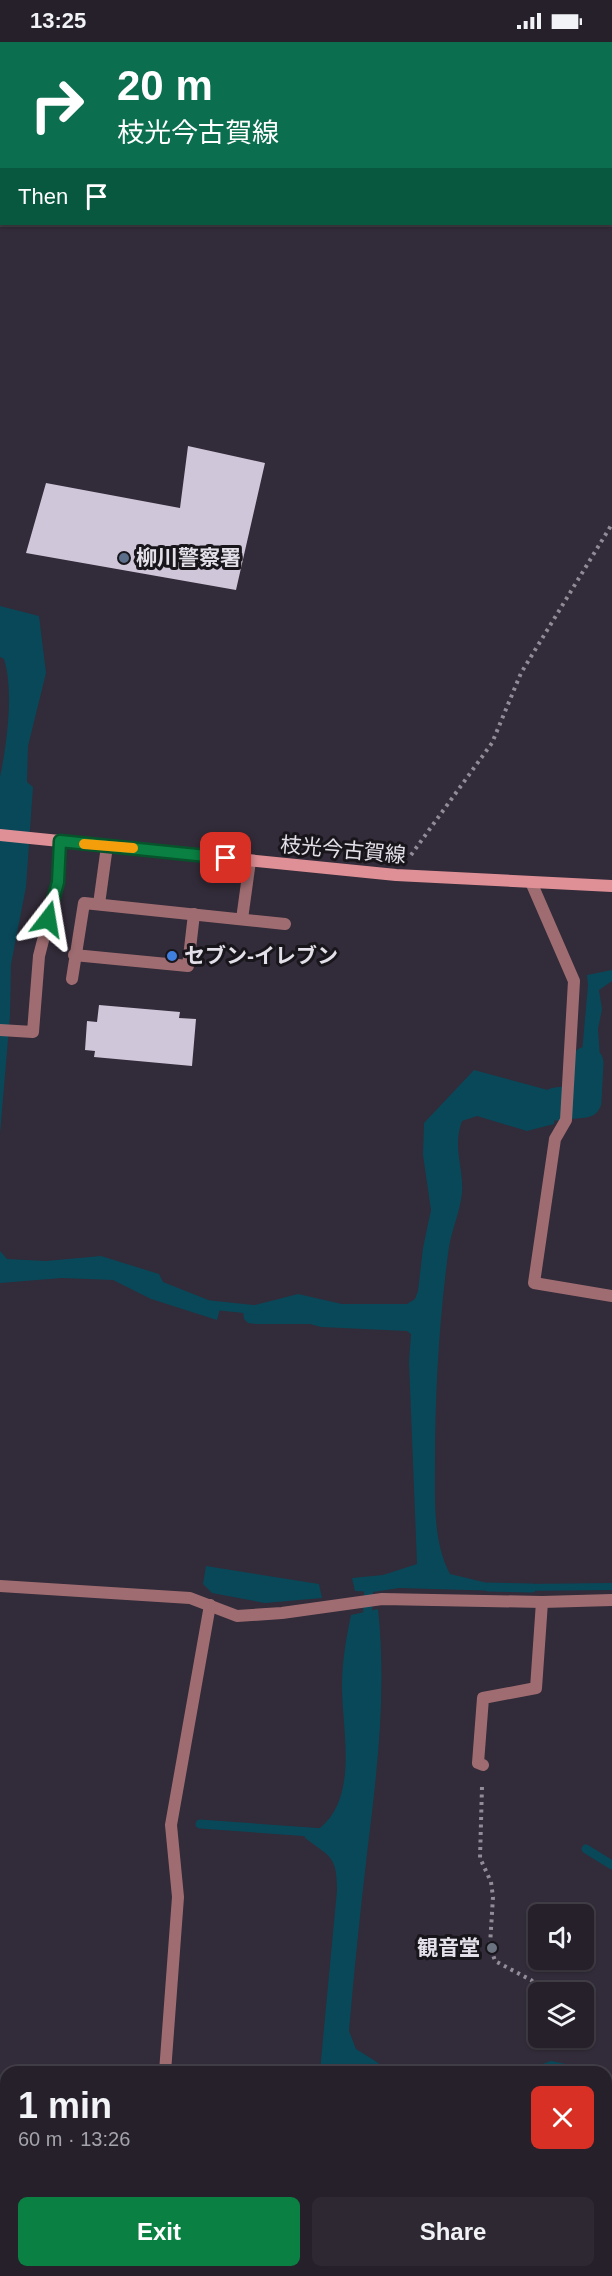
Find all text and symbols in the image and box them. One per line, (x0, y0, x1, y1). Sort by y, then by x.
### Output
text: 13:25 (30, 8, 86, 33)
text: 20 m (117, 62, 213, 109)
icon: right (18, 66, 96, 144)
text: 枝光今古賀線 (117, 118, 279, 148)
icon: arrive (80, 180, 113, 213)
text: Then (18, 184, 68, 209)
place label: 柳川警察署 (136, 546, 241, 569)
marker: 柳川警察署 (117, 551, 131, 565)
pin (200, 832, 251, 883)
street label: 枝光今古賀線 (279, 833, 407, 866)
icon: arrive (209, 841, 242, 874)
position arrow (16, 887, 80, 951)
place label: セブン-イレブン (184, 944, 338, 967)
marker: セブン-イレブン (165, 949, 179, 963)
map controls (528, 1904, 594, 2048)
button: sound (528, 1904, 594, 1970)
place label: 観音堂 (417, 1936, 480, 1959)
marker: 観音堂 (485, 1941, 499, 1955)
button: layers (528, 1982, 594, 2048)
text: 1 min (18, 2085, 112, 2126)
button: close (531, 2086, 594, 2149)
text: 60 m · 13:26 (18, 2128, 130, 2150)
button: Exit (18, 2197, 300, 2266)
button: Share (312, 2197, 594, 2266)

